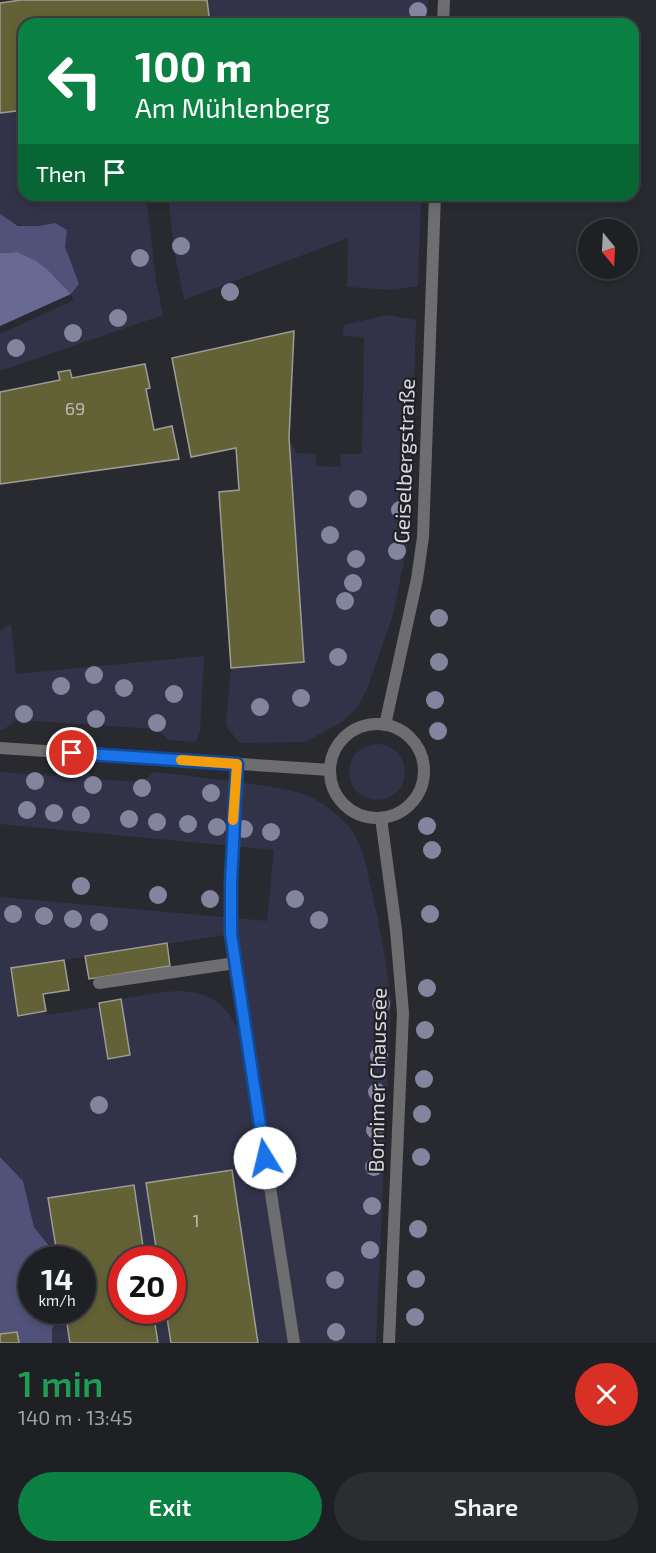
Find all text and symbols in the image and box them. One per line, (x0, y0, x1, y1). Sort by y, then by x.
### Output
text: 100 m (135, 40, 252, 90)
icon: left (36, 42, 114, 120)
text: Am Mühlenberg (135, 91, 330, 123)
icon: arrive (98, 156, 131, 189)
text: Then (36, 160, 86, 186)
north arrow (578, 219, 638, 279)
map controls (578, 219, 638, 279)
street label: Geiselbergstraße (388, 378, 419, 544)
house number: 69 (65, 397, 85, 419)
pin (46, 727, 97, 778)
icon: arrive (55, 736, 88, 769)
street label: Bornimer Chaussee (362, 987, 391, 1173)
position arrow (233, 1126, 297, 1190)
house number: 1 (192, 1209, 200, 1231)
speed limit sign: 20 (108, 1246, 186, 1324)
text: 14 (41, 1260, 73, 1296)
text: km/h (38, 1291, 76, 1309)
text: 1 min (18, 1361, 103, 1404)
button: close (575, 1363, 638, 1426)
text: 140 m · 13:45 (18, 1405, 133, 1429)
button: Exit (18, 1472, 322, 1541)
button: Share (334, 1472, 638, 1541)

